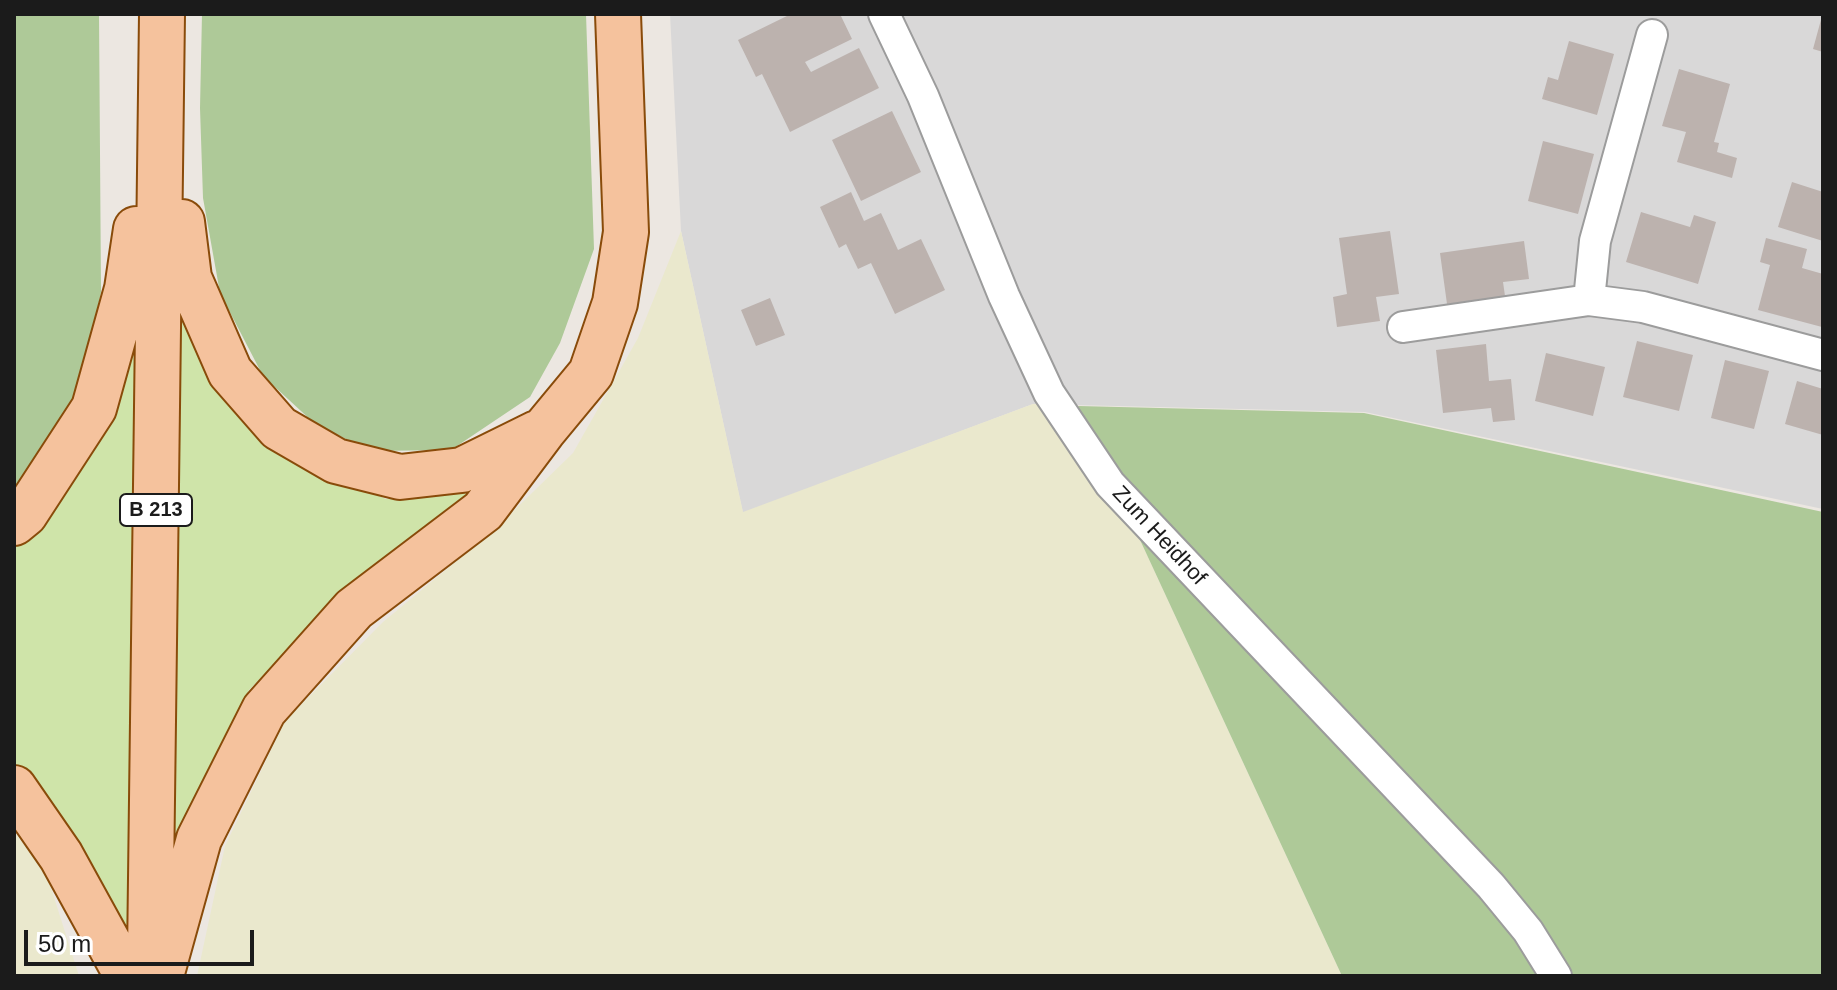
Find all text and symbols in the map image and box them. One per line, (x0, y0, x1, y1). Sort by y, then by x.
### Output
street label: Zum Heidhof (1106, 481, 1212, 591)
road number: B 213 (120, 494, 192, 526)
scale bar (28, 914, 258, 964)
text: 50 m (38, 930, 91, 957)

